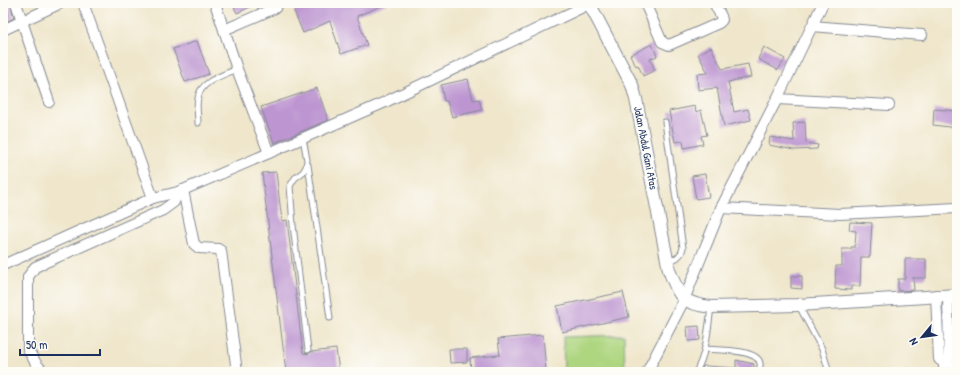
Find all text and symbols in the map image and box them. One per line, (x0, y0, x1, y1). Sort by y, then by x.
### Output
street label: Jalan Abdul Gani Atas (631, 105, 661, 191)
north arrow (902, 317, 942, 357)
scale bar (20, 331, 100, 357)
text: 50 m (26, 336, 47, 353)
text: N (906, 336, 921, 348)

